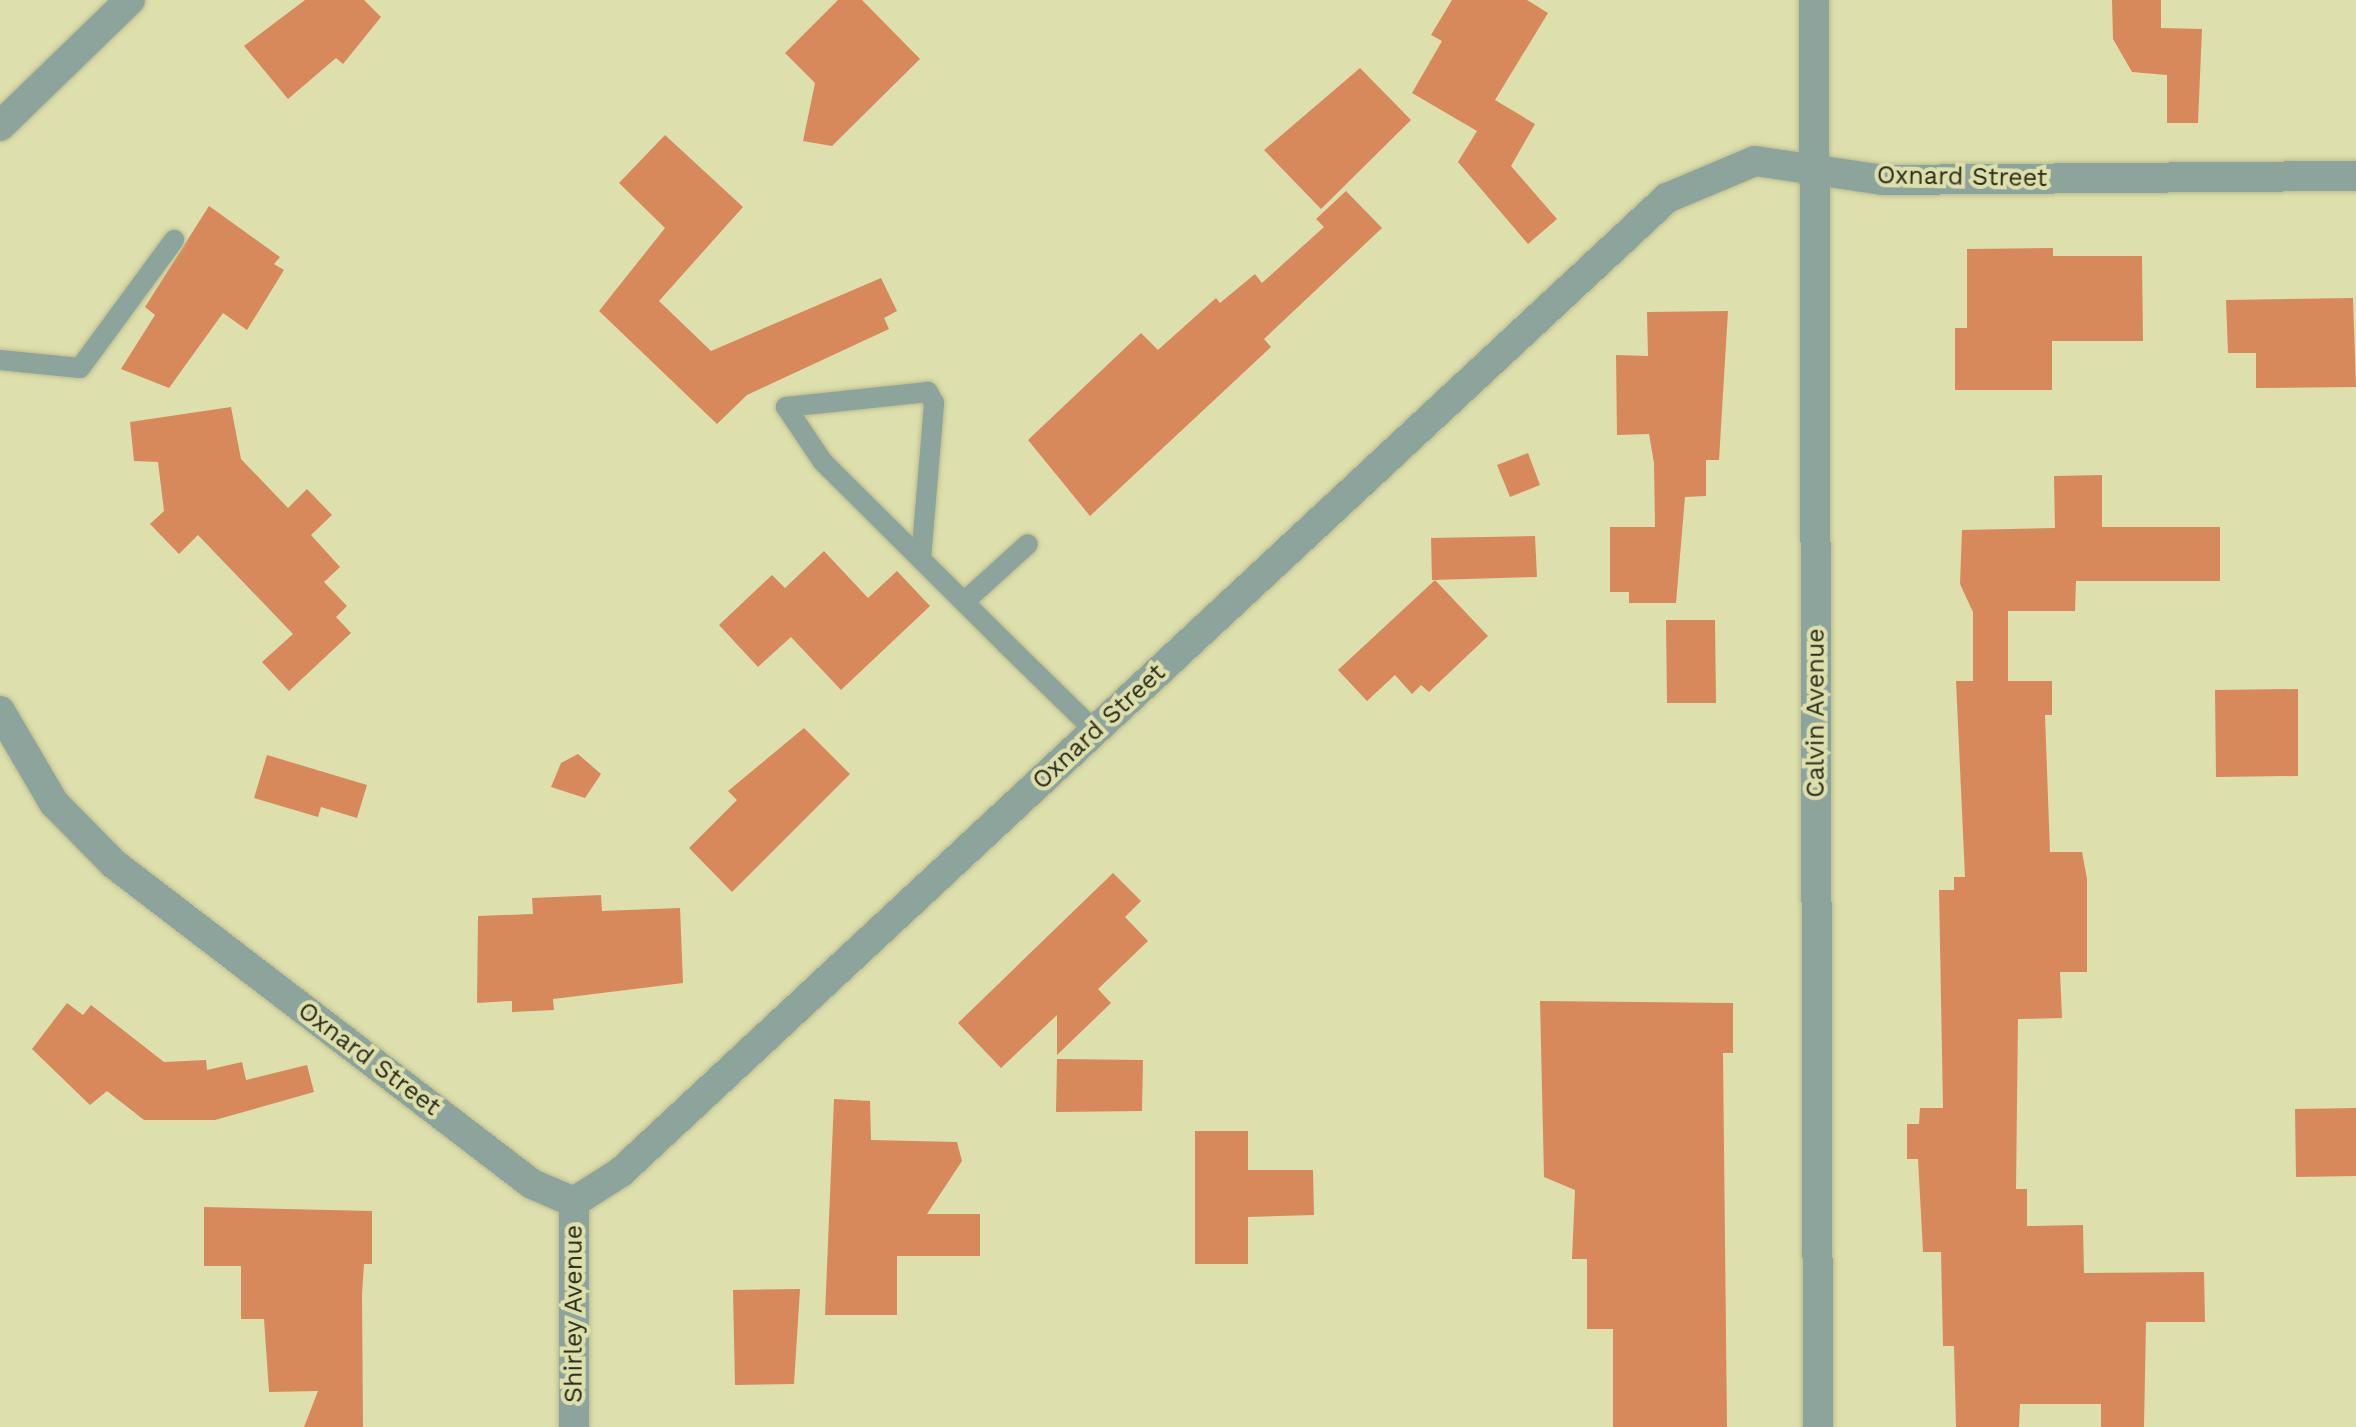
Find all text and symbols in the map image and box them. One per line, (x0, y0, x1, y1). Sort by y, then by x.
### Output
street label: Oxnard Street (1877, 161, 2047, 193)
street label: Calvin Avenue (1801, 628, 1831, 798)
street label: Oxnard Street (1026, 658, 1172, 796)
street label: Oxnard Street (292, 996, 446, 1122)
street label: Shirley Avenue (559, 1224, 589, 1404)

